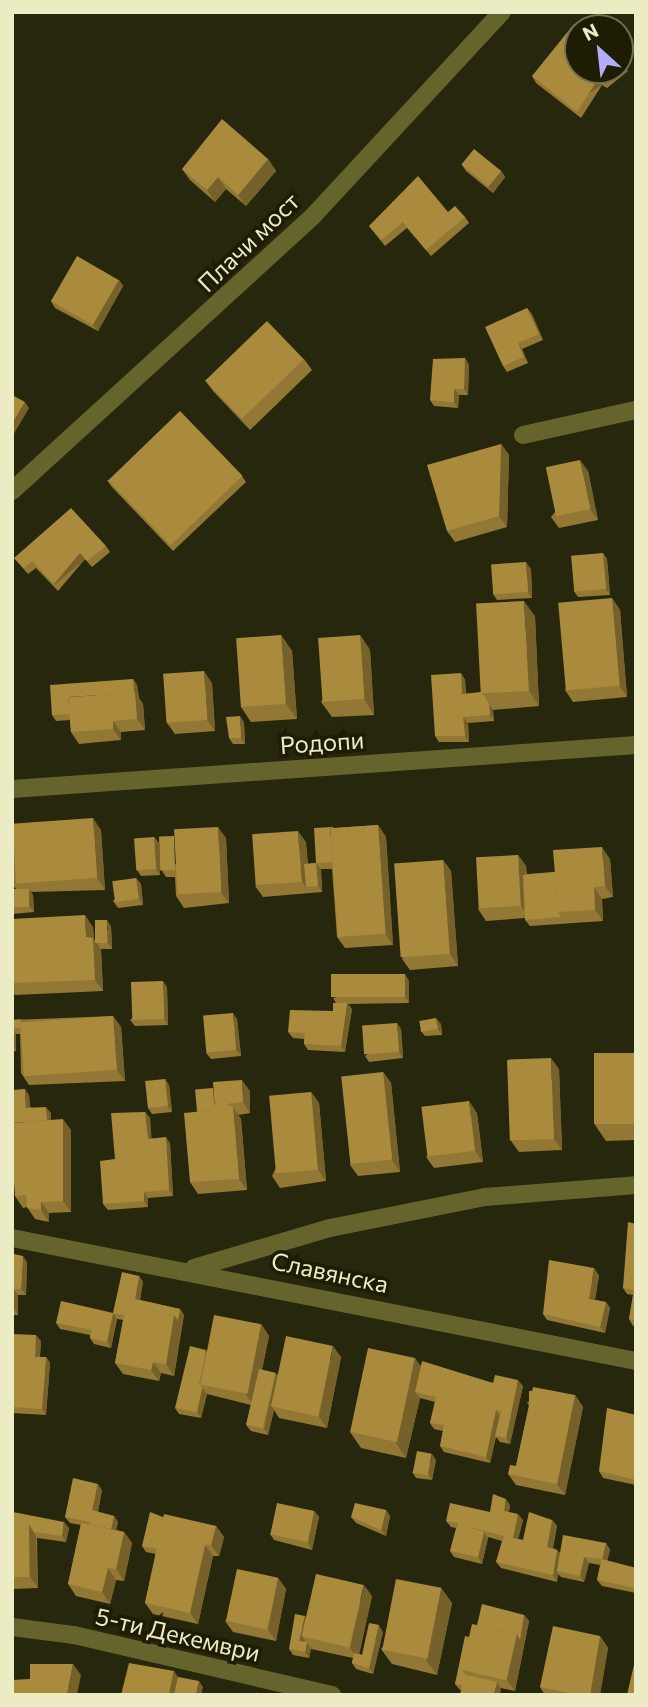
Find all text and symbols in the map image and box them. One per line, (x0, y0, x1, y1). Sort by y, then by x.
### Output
north arrow (564, 14, 634, 84)
text: N (579, 18, 602, 45)
street label: Плачи мост (191, 187, 305, 297)
street label: Родопи (279, 725, 365, 759)
street label: Славянска (269, 1246, 391, 1298)
street label: 5-ти Декември (93, 1601, 263, 1667)

